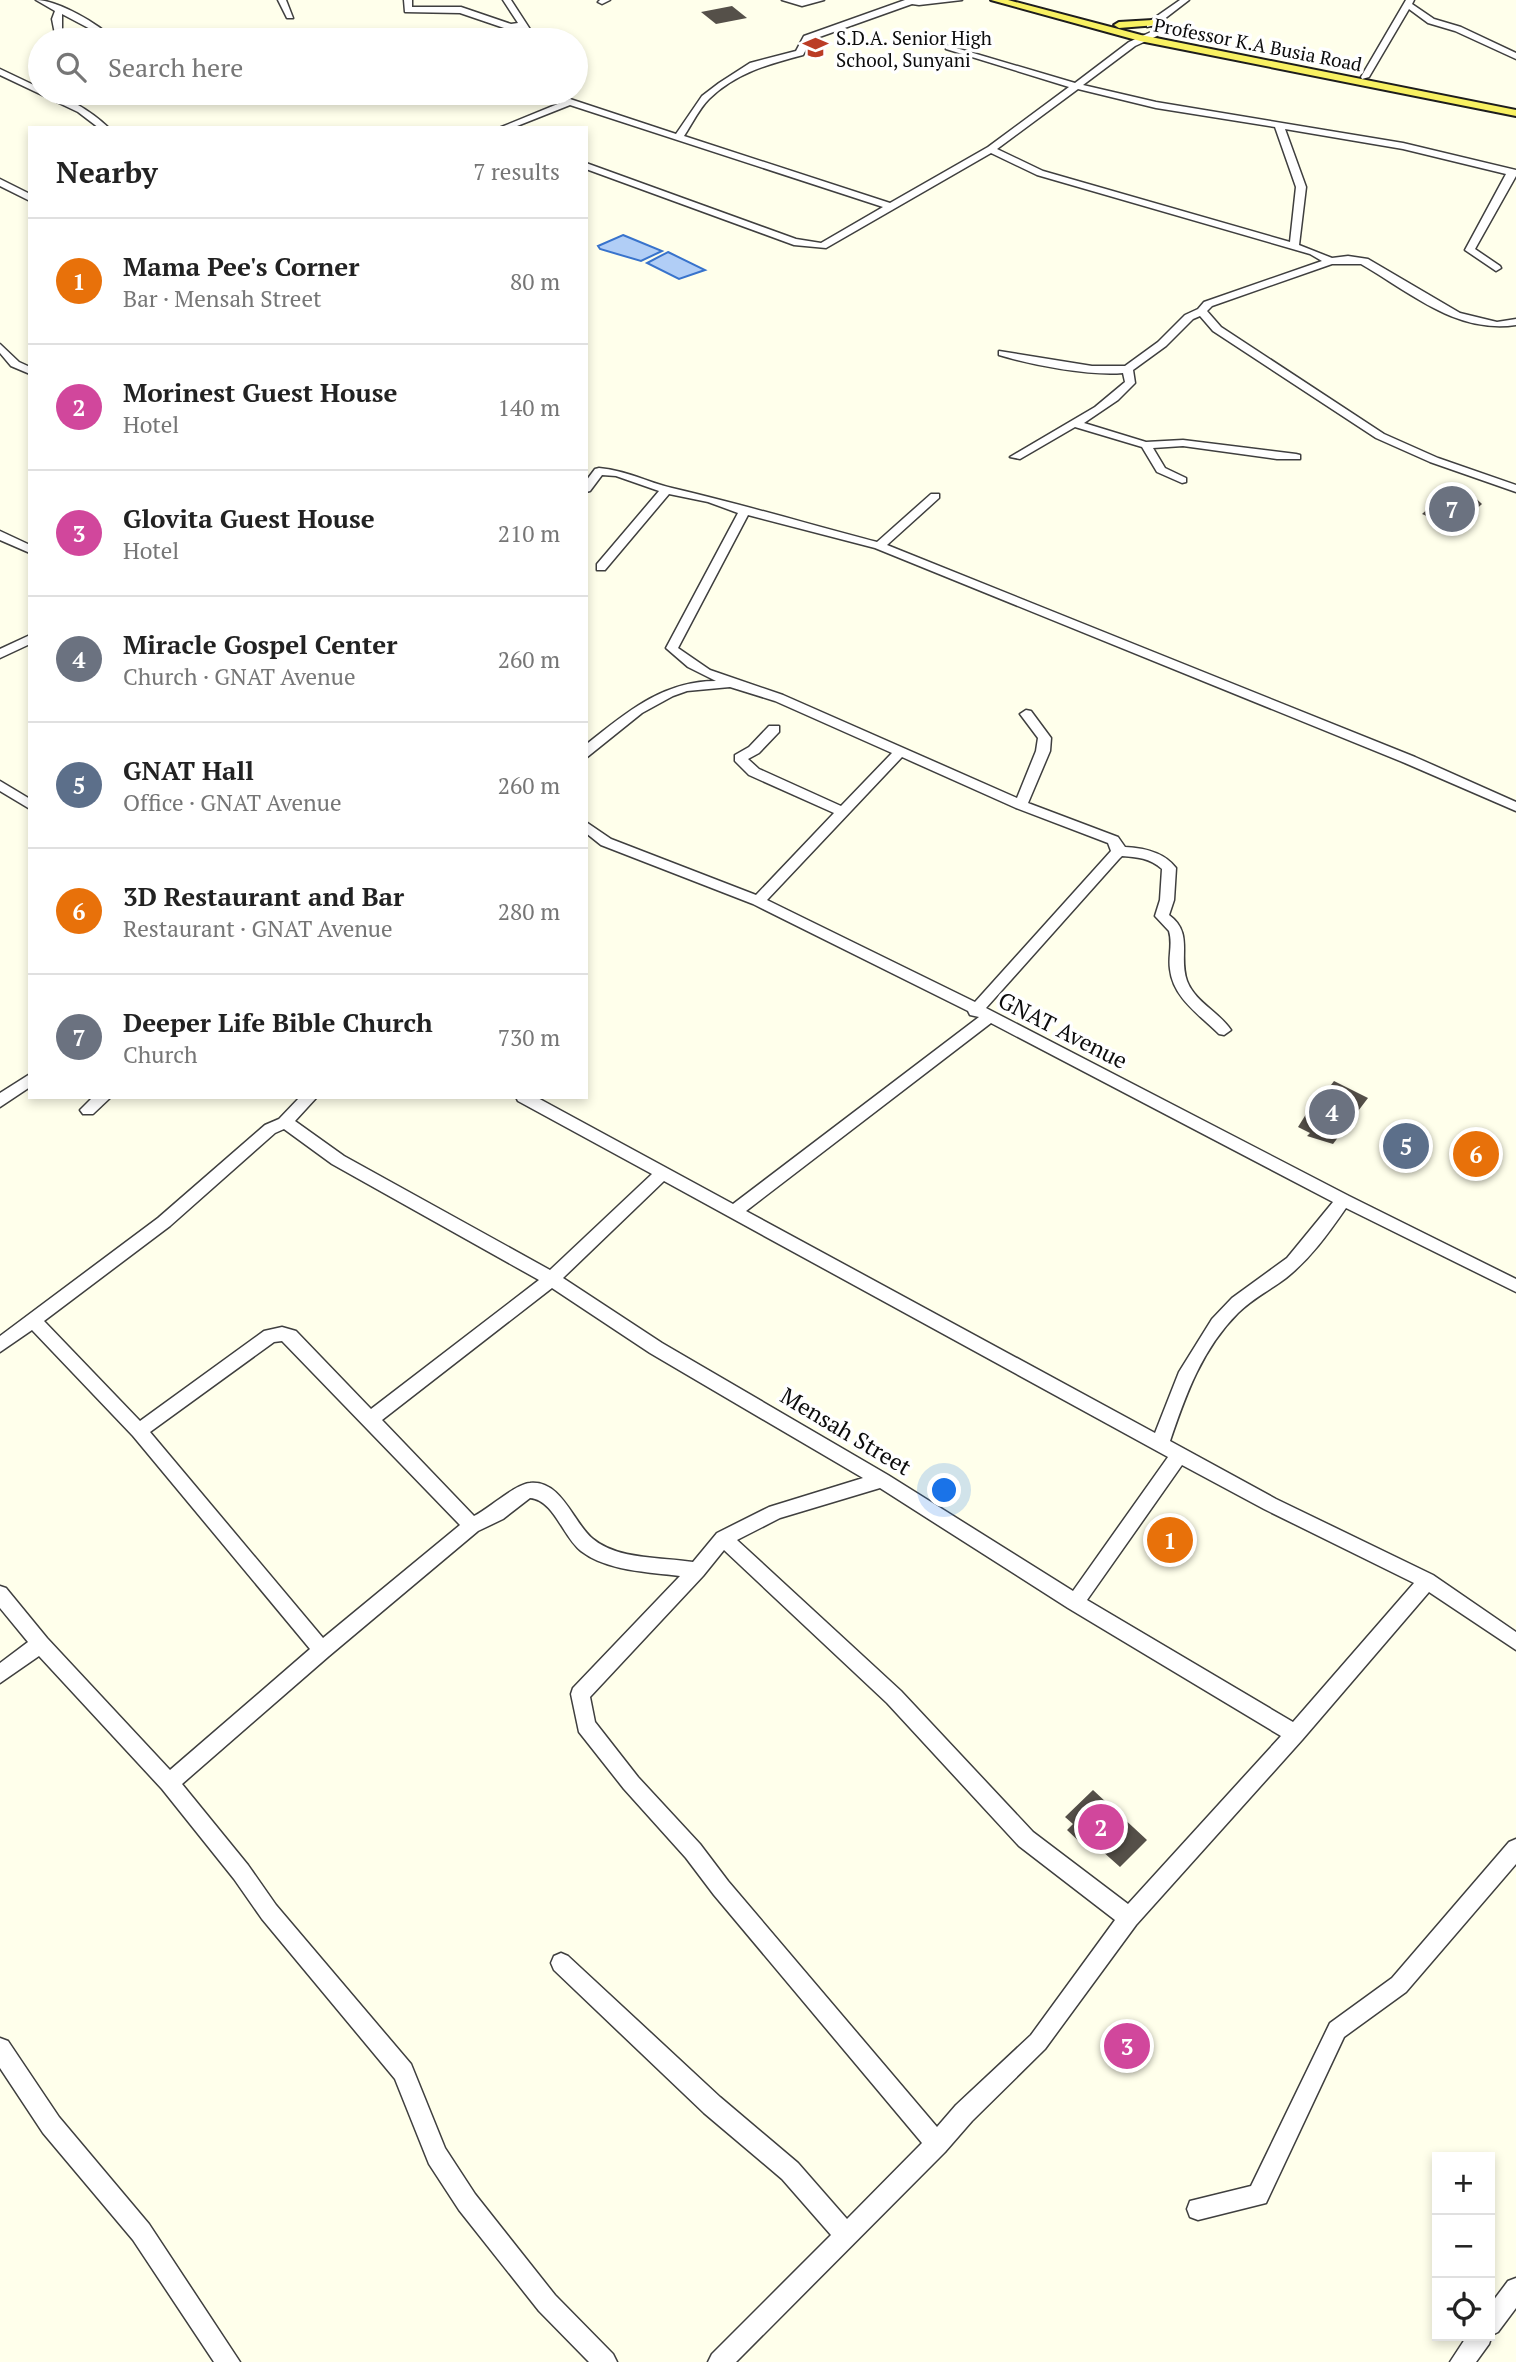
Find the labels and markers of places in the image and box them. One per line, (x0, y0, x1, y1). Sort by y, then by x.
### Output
place label: S.D.A. Senior High School, Sunyani (836, 25, 992, 72)
school or university icon: S.D.A. Senior High School, Sunyani (802, 34, 830, 62)
pin: 7 (1429, 483, 1475, 535)
pin: 4 (1309, 1086, 1355, 1138)
pin: 5 (1383, 1120, 1429, 1172)
pin: 6 (1453, 1128, 1499, 1180)
pin: 1 (1147, 1514, 1193, 1566)
pin: 2 (1078, 1801, 1124, 1853)
pin: 3 (1104, 2020, 1150, 2072)

